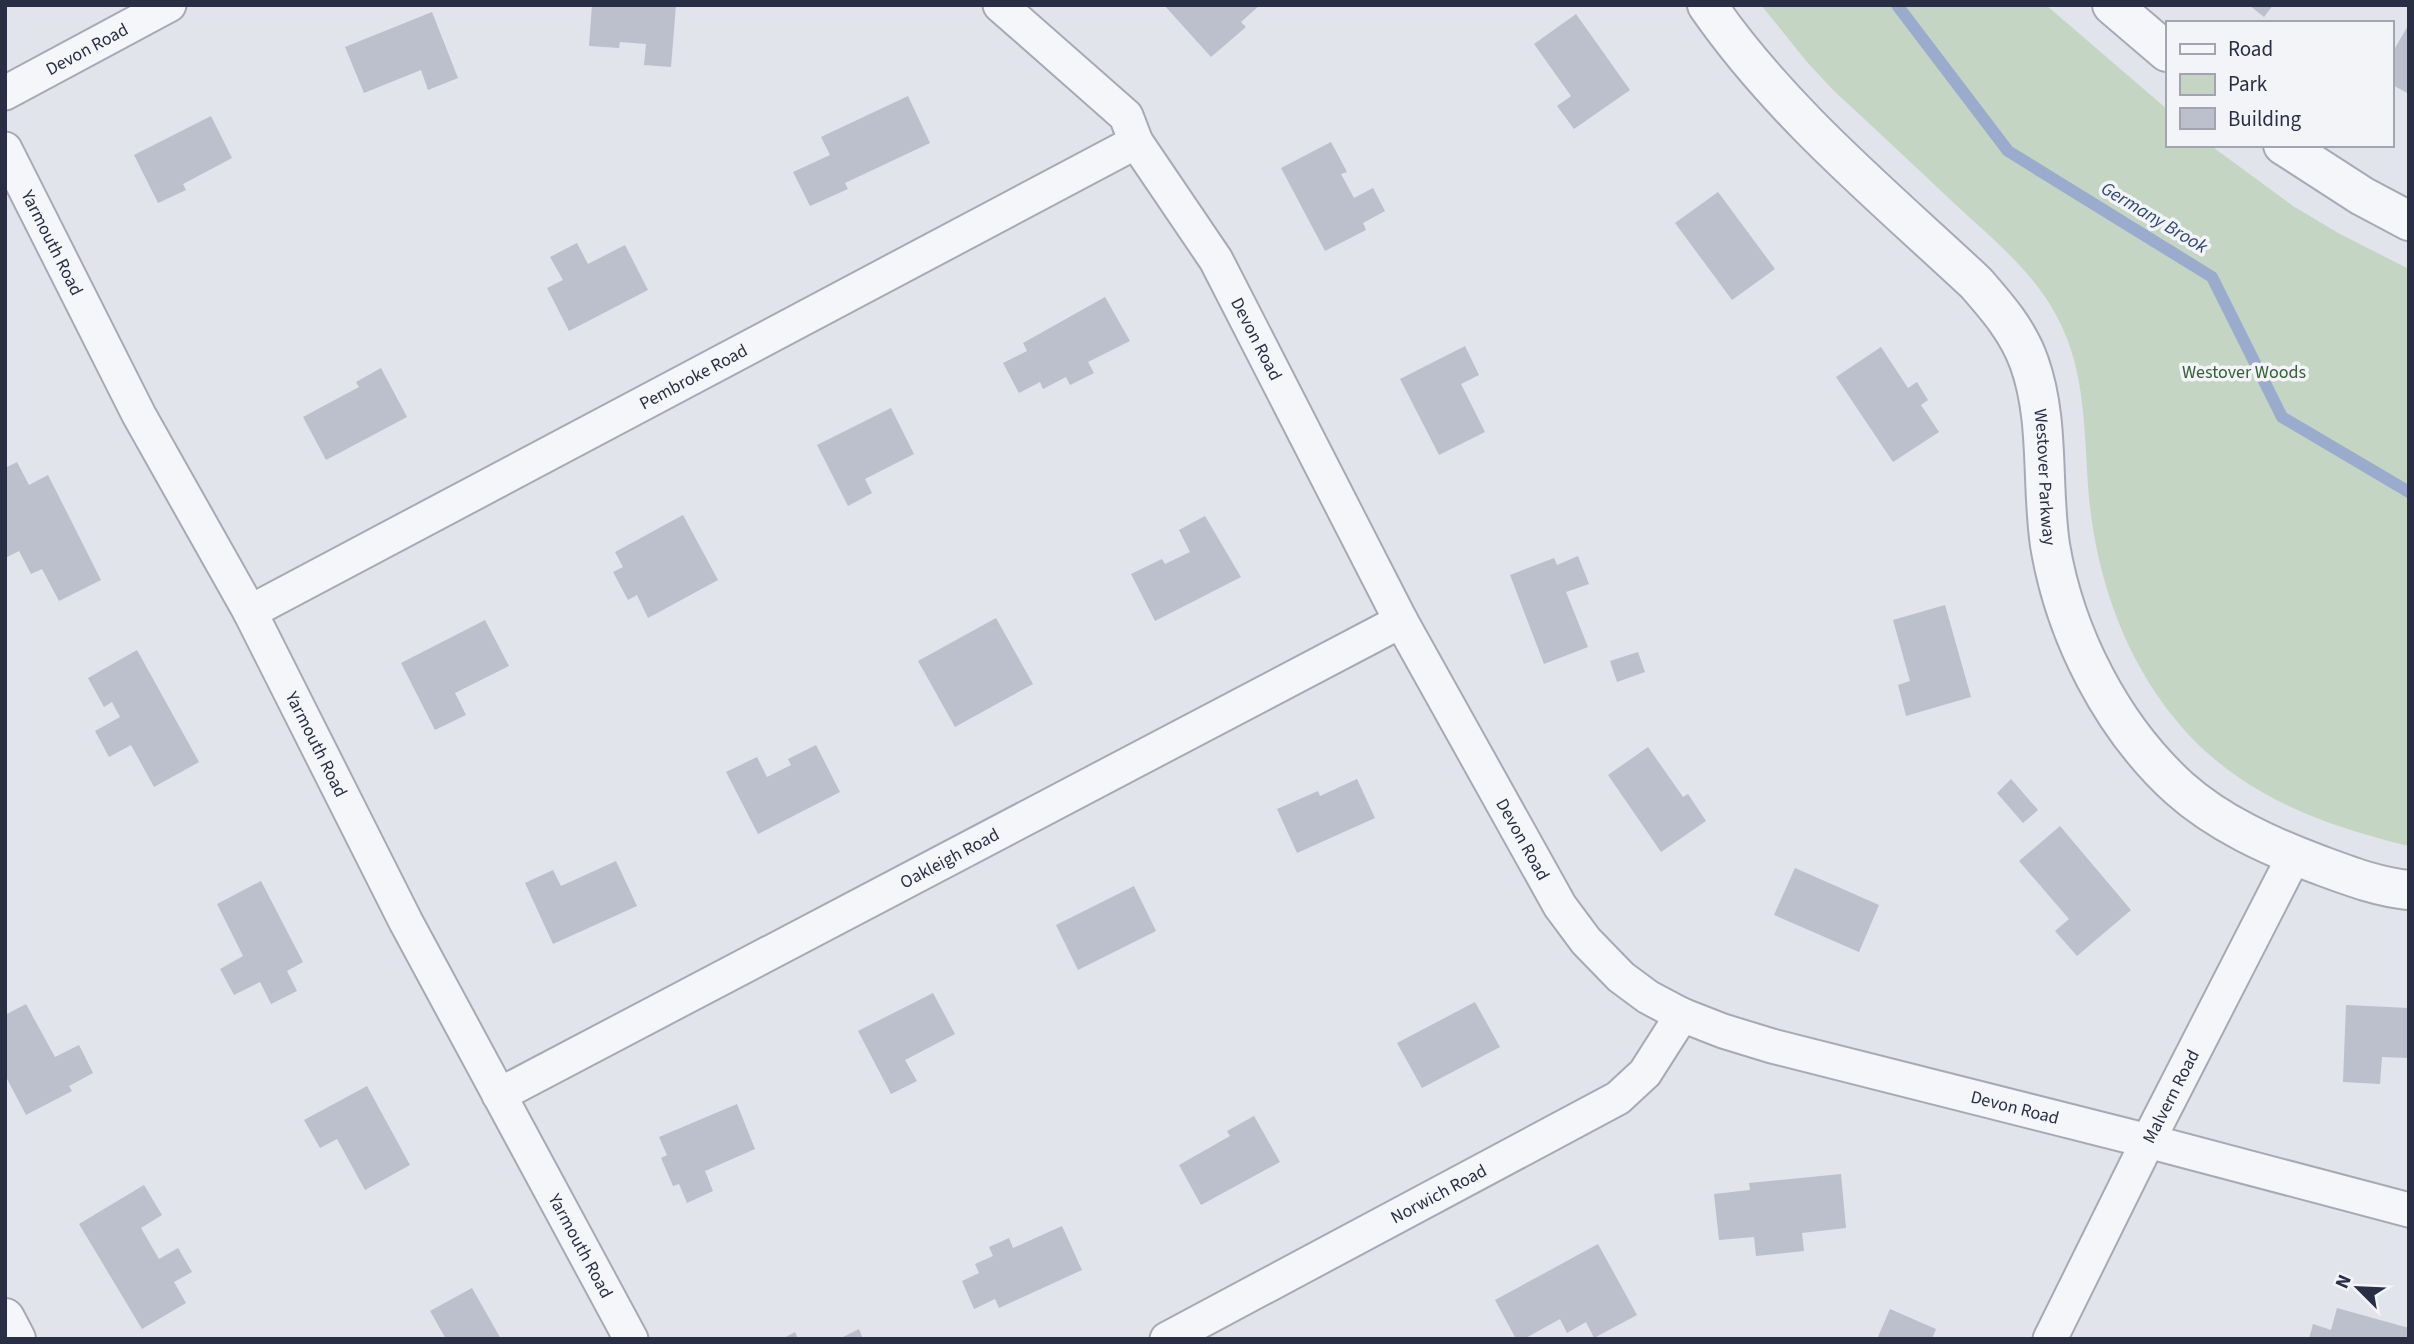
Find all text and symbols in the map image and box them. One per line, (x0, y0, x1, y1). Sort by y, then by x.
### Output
street label: Devon Road (41, 17, 133, 81)
legend (2166, 21, 2393, 147)
text: Road (2228, 34, 2273, 64)
text: Park (2228, 69, 2268, 99)
text: Building (2228, 104, 2302, 134)
water label: Germany Brook (2096, 176, 2213, 261)
street label: Yarmouth Road (15, 185, 89, 300)
street label: Devon Road (1225, 293, 1288, 385)
street label: Pembroke Road (635, 338, 752, 416)
park label: Westover Woods (2182, 360, 2306, 385)
street label: Westover Parkway (2028, 407, 2062, 548)
street label: Yarmouth Road (279, 686, 354, 801)
street label: Devon Road (1490, 794, 1556, 885)
street label: Oakleigh Road (895, 822, 1004, 895)
street label: Malvern Road (2136, 1045, 2205, 1148)
street label: Devon Road (1968, 1084, 2062, 1131)
street label: Norwich Road (1386, 1158, 1491, 1230)
street label: Yarmouth Road (542, 1188, 619, 1303)
north arrow (2323, 1253, 2393, 1323)
text: N (2329, 1270, 2359, 1293)

